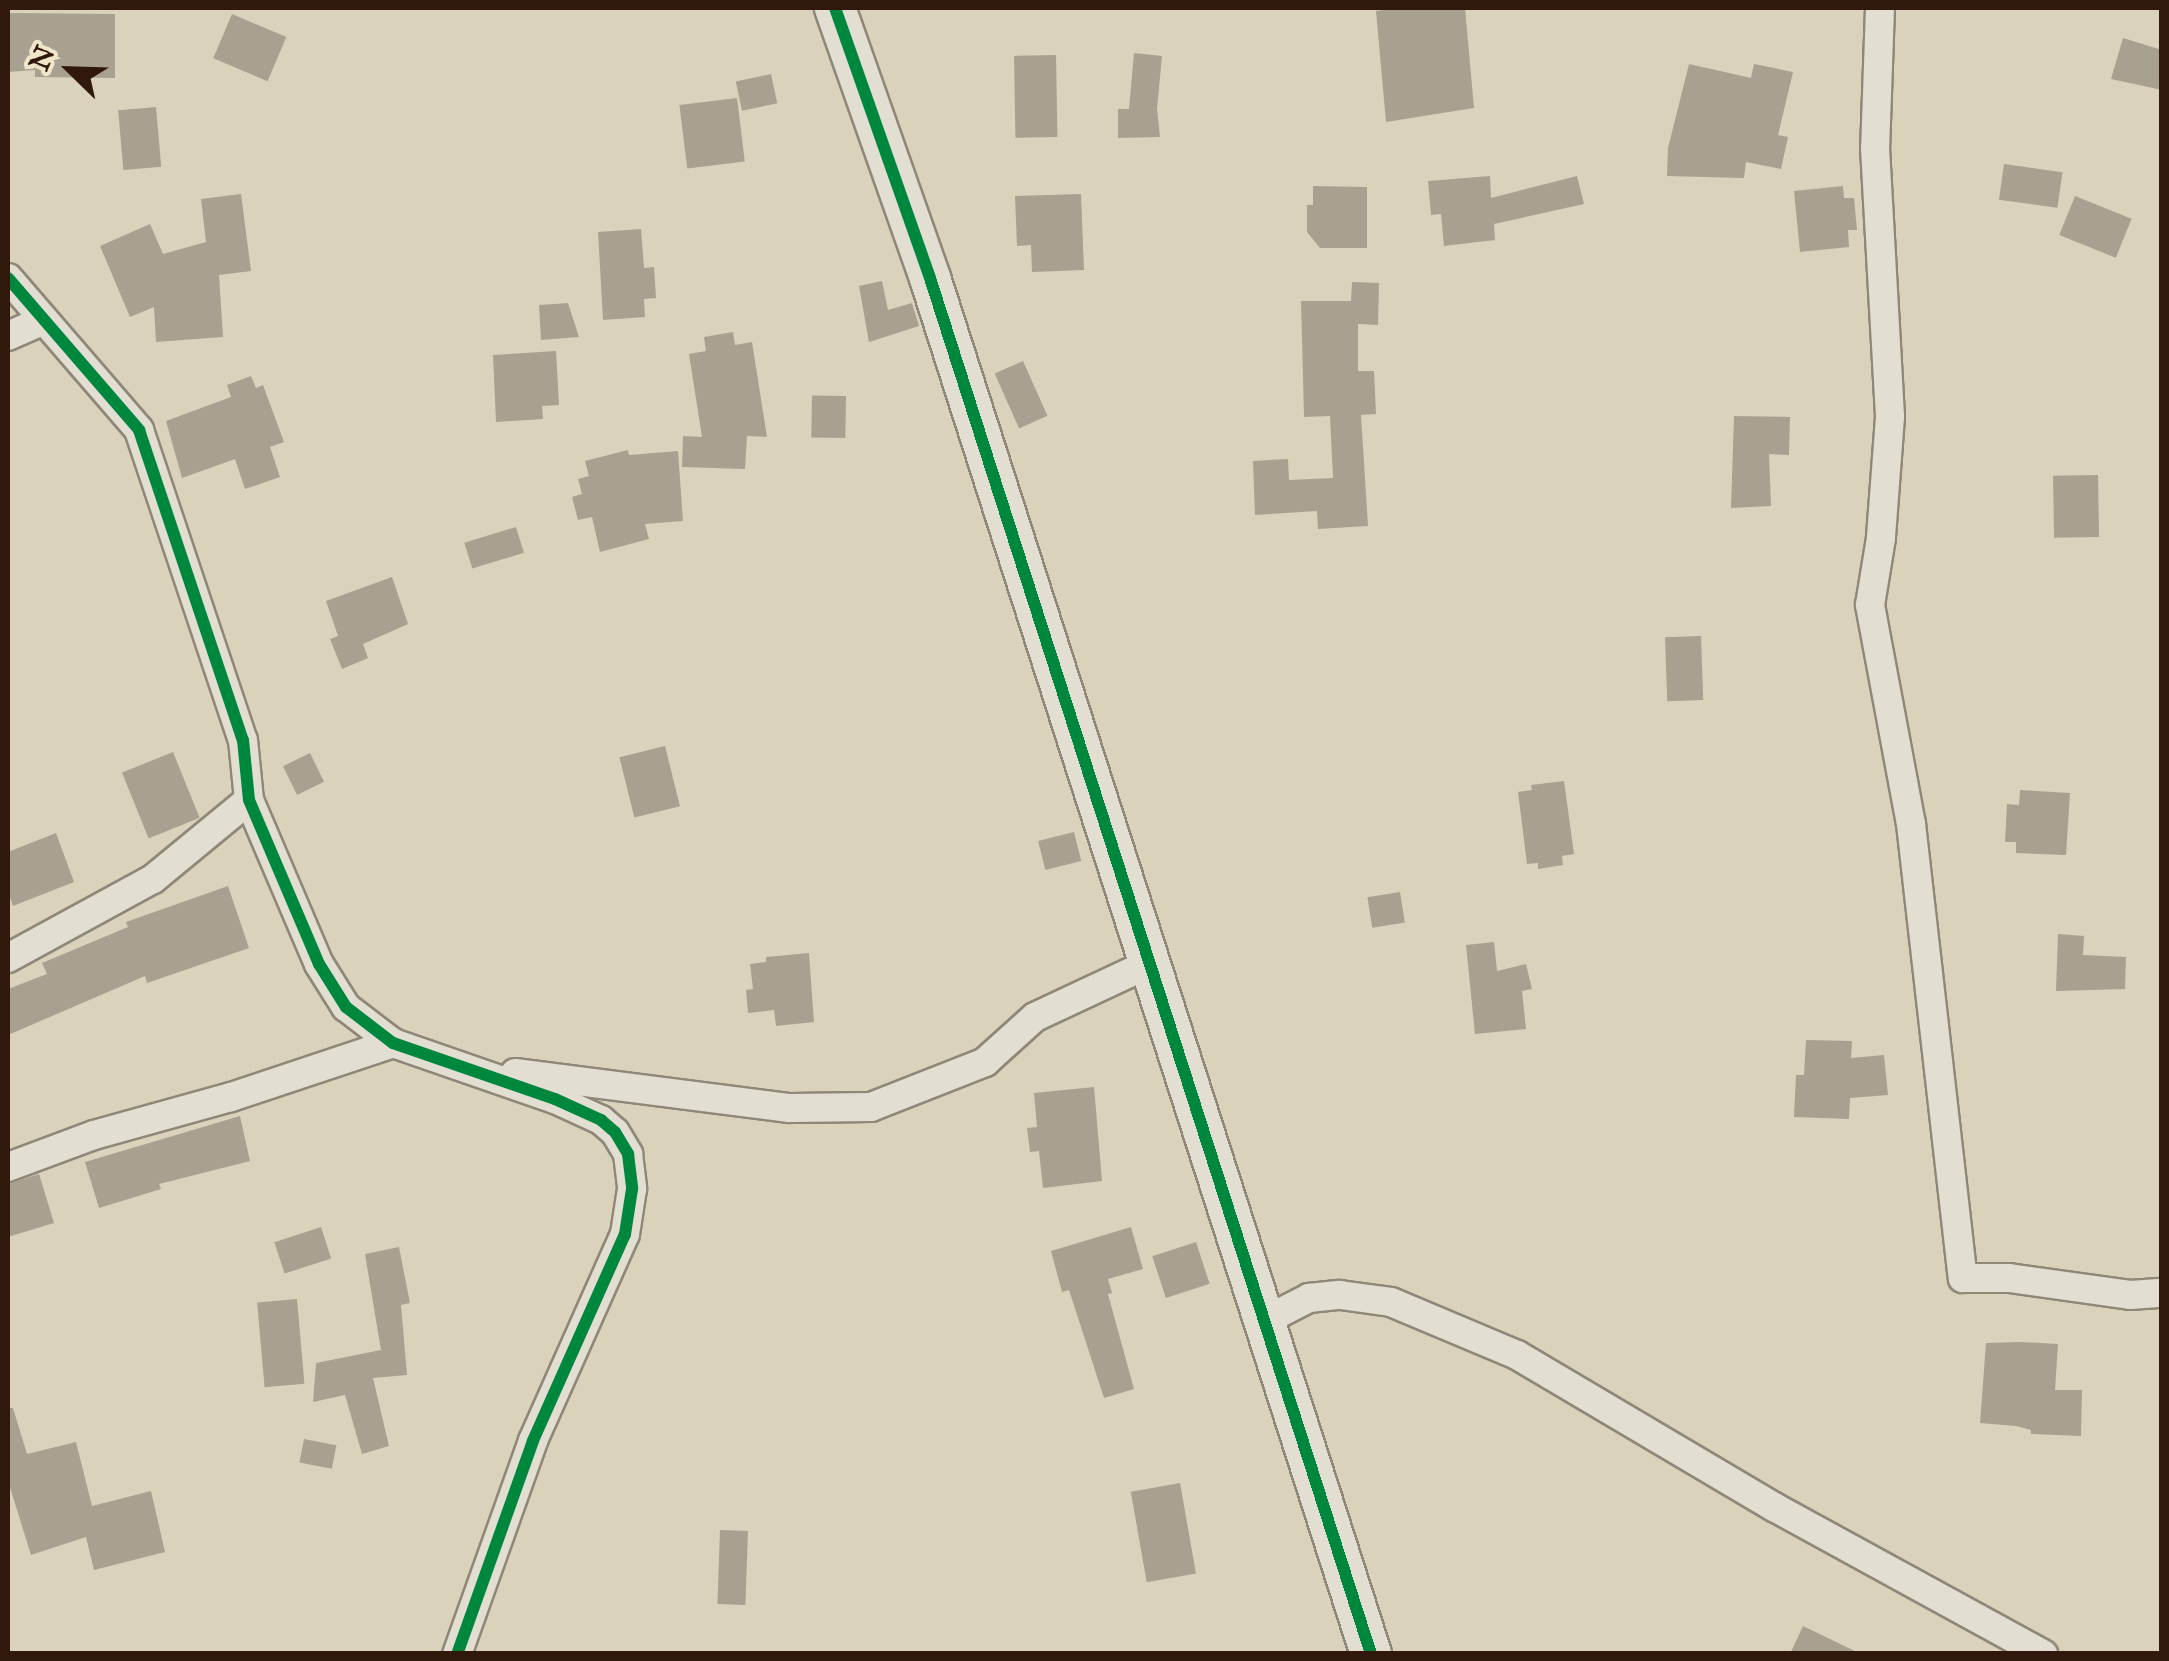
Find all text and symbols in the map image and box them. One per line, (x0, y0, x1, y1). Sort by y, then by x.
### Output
north arrow (20, 20, 120, 120)
text: N (21, 40, 63, 76)

